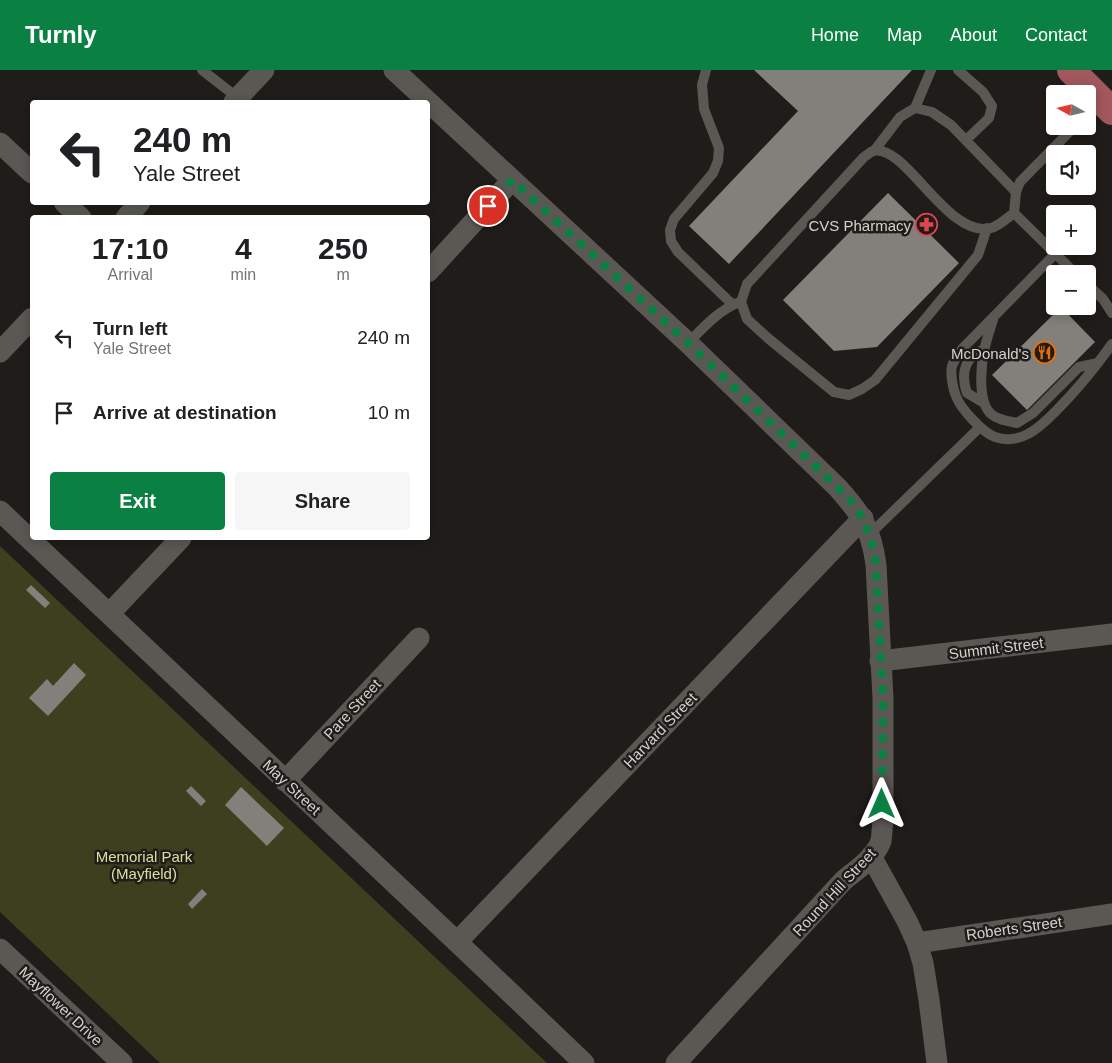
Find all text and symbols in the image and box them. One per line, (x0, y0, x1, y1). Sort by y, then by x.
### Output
text: Turnly (25, 21, 97, 48)
text: Home (811, 25, 859, 45)
text: Map (887, 25, 922, 45)
text: About (950, 25, 997, 45)
text: Contact (1025, 25, 1087, 45)
north arrow (1046, 85, 1096, 135)
map controls (1046, 85, 1096, 315)
icon: left (50, 120, 115, 185)
text: 240 m (133, 120, 232, 159)
button: sound (1046, 145, 1096, 195)
text: Yale Street (133, 161, 240, 186)
pin (467, 185, 509, 227)
icon: arrive (474, 192, 502, 220)
button: + (1046, 205, 1096, 255)
pharmacy icon: CVS Pharmacy (915, 213, 939, 237)
place label: CVS Pharmacy (808, 217, 911, 234)
text: 17:10 (92, 232, 169, 265)
text: 4 (235, 232, 252, 265)
text: 250 (318, 232, 368, 265)
button: − (1046, 265, 1096, 315)
text: Arrival (108, 266, 153, 283)
text: min (230, 266, 256, 283)
text: m (336, 266, 350, 283)
text: Turn left (93, 318, 168, 339)
icon: left (50, 324, 78, 352)
text: 240 m (357, 327, 410, 348)
text: Yale Street (93, 340, 171, 357)
restaurant icon: McDonald's (1033, 341, 1057, 365)
place label: McDonald's (951, 345, 1029, 362)
icon: arrive (50, 399, 78, 427)
text: Arrive at destination (93, 402, 277, 423)
text: 10 m (368, 402, 410, 423)
button: Exit (50, 472, 225, 530)
button: Share (235, 472, 410, 530)
street label: Summit Street (948, 634, 1045, 662)
street label: Pare Street (320, 675, 385, 743)
street label: Harvard Street (620, 688, 701, 771)
street label: May Street (260, 756, 325, 819)
position arrow (855, 777, 907, 829)
street label: Round Hill Street (789, 844, 879, 939)
park label: Memorial Park (Mayfield) (96, 848, 193, 882)
street label: Roberts Street (965, 913, 1064, 943)
street label: Mayflower Drive (16, 963, 106, 1049)

